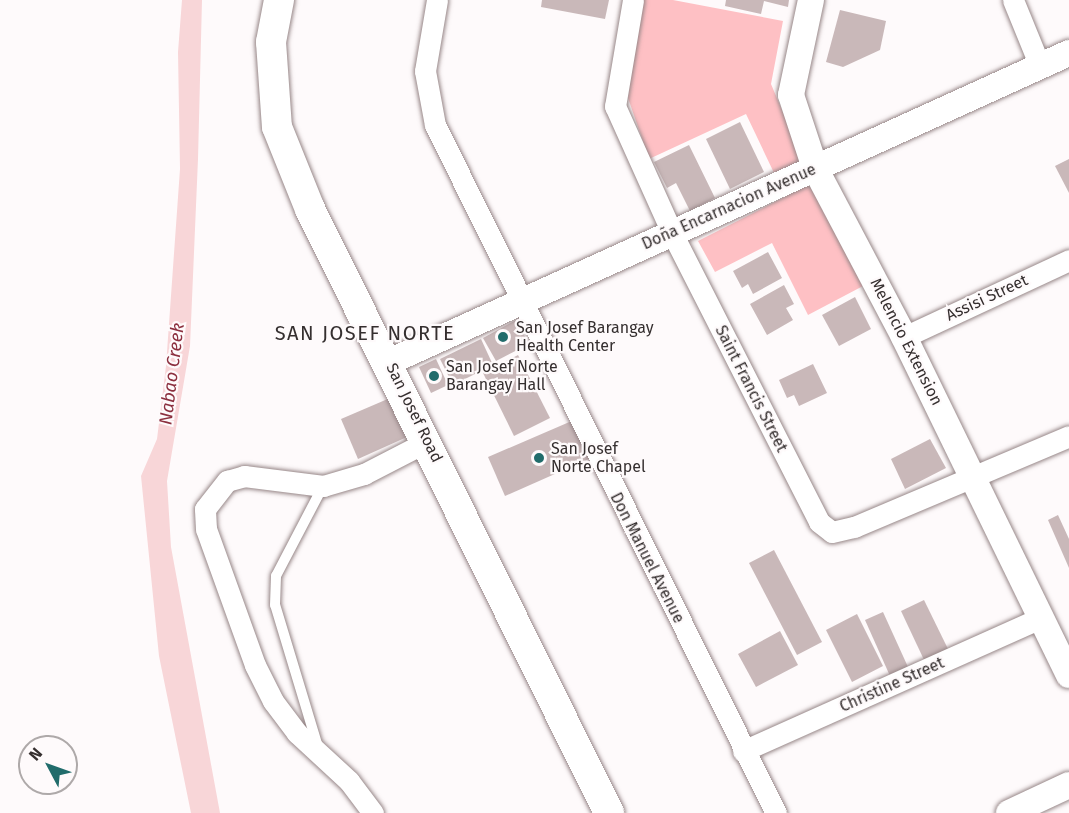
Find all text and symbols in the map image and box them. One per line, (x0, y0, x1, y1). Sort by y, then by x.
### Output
street label: Doña Encarnacion Avenue (639, 160, 819, 254)
street label: Assisi Street (943, 271, 1031, 325)
street label: Melencio Extension (866, 275, 946, 409)
place label: San Josef Barangay Health Center (516, 318, 654, 356)
district label: SAN JOSEF NORTE (275, 321, 455, 345)
water label: Nabao Creek (155, 322, 189, 426)
street label: Saint Francis Street (711, 322, 791, 456)
marker: San Josef Barangay Health Center (494, 328, 512, 346)
place label: San Josef Norte Barangay Hall (446, 357, 558, 395)
street label: San Josef Road (382, 360, 446, 466)
marker: San Josef Norte Barangay Hall (427, 369, 441, 383)
place label: San Josef Norte Chapel (551, 439, 646, 477)
marker: San Josef Norte Chapel (532, 451, 546, 465)
street label: Don Manuel Avenue (606, 490, 688, 626)
street label: Christine Street (837, 653, 947, 717)
north arrow (18, 735, 78, 795)
text: N (25, 744, 46, 764)

